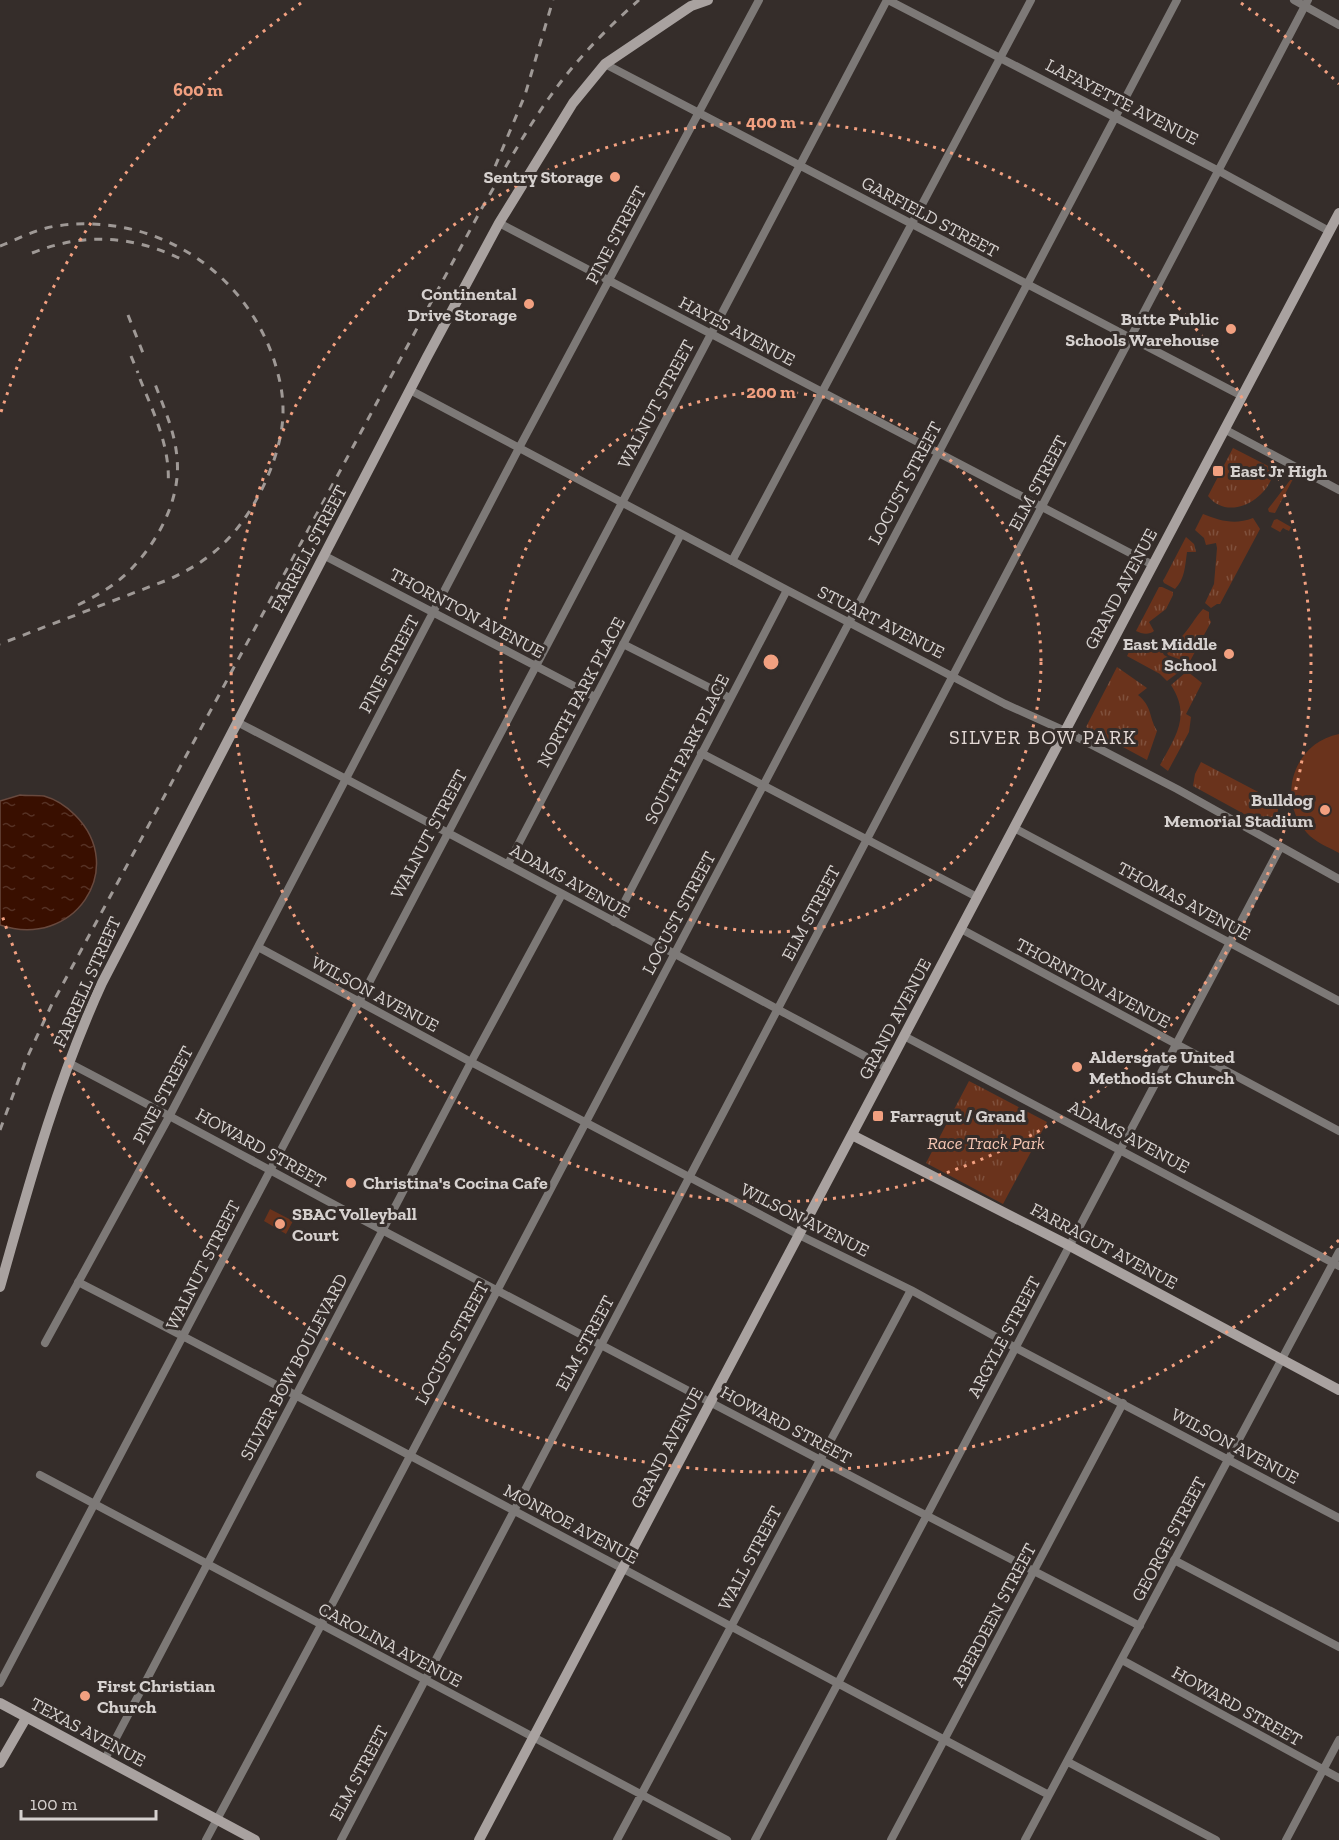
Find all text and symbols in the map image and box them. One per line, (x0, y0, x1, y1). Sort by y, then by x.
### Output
street label: LAFAYETTE AVENUE (1042, 54, 1202, 150)
text: 600 m (173, 79, 223, 101)
text: 400 m (746, 111, 796, 133)
place label: Sentry Storage (483, 166, 603, 188)
marker: Sentry Storage (608, 170, 622, 184)
street label: GARFIELD STREET (858, 172, 1002, 262)
street label: PINE STREET (581, 182, 651, 288)
place label: Continental Drive Storage (408, 283, 517, 326)
street label: HAYES AVENUE (675, 291, 799, 371)
marker: Continental Drive Storage (522, 297, 536, 311)
place label: Butte Public Schools Warehouse (1065, 308, 1220, 351)
marker: Butte Public Schools Warehouse (1224, 322, 1238, 336)
street label: WALNUT STREET (613, 336, 699, 472)
text: 200 m (746, 381, 796, 403)
street label: LOCUST STREET (863, 418, 947, 548)
street label: ELM STREET (1004, 432, 1072, 534)
place label: East Jr High (1230, 460, 1328, 482)
marker: East Jr High (1211, 464, 1225, 478)
street label: FARRELL STREET (266, 482, 352, 616)
street label: GRAND AVENUE (1080, 525, 1162, 653)
street label: THORNTON AVENUE (386, 563, 548, 663)
street label: STUART AVENUE (814, 581, 948, 663)
street label: PINE STREET (354, 611, 424, 717)
street label: NORTH PARK PLACE (532, 613, 630, 771)
place label: East Middle School (1123, 633, 1217, 676)
marker: East Middle School (1222, 647, 1236, 661)
centre of rings (761, 652, 781, 672)
street label: SOUTH PARK PLACE (640, 670, 734, 828)
district label: SILVER BOW PARK (949, 725, 1137, 749)
street label: WALNUT STREET (386, 766, 472, 902)
place label: Bulldog Memorial Stadium (1164, 789, 1313, 832)
marker: Bulldog Memorial Stadium (1318, 803, 1332, 817)
street label: ADAMS AVENUE (506, 839, 634, 923)
street label: LOCUST STREET (637, 848, 721, 978)
street label: THOMAS AVENUE (1114, 857, 1254, 945)
street label: ELM STREET (777, 862, 845, 964)
street label: FARRELL STREET (48, 913, 126, 1051)
street label: THORNTON AVENUE (1012, 933, 1174, 1033)
street label: WILSON AVENUE (307, 951, 443, 1037)
street label: GRAND AVENUE (854, 955, 936, 1083)
street label: PINE STREET (128, 1042, 198, 1148)
place label: Aldersgate United Methodist Church (1089, 1046, 1236, 1089)
marker: Aldersgate United Methodist Church (1070, 1060, 1084, 1074)
street label: ADAMS AVENUE (1065, 1096, 1193, 1178)
street label: HOWARD STREET (192, 1103, 330, 1193)
place label: Farragut / Grand (890, 1105, 1027, 1127)
marker: Farragut / Grand (871, 1109, 885, 1123)
park label: Race Track Park (927, 1132, 1045, 1154)
place label: Christina's Cocina Cafe (363, 1172, 548, 1194)
marker: Christina's Cocina Cafe (344, 1176, 358, 1190)
street label: WILSON AVENUE (737, 1178, 873, 1262)
street label: WALNUT STREET (161, 1197, 245, 1333)
street label: FARRAGUT AVENUE (1027, 1198, 1181, 1294)
place label: SBAC Volleyball Court (292, 1203, 417, 1246)
marker: SBAC Volleyball Court (273, 1217, 287, 1231)
street label: SILVER BOW BOULEVARD (235, 1270, 353, 1464)
street label: ARGYLE STREET (963, 1272, 1045, 1402)
street label: LOCUST STREET (410, 1278, 494, 1408)
street label: ELM STREET (551, 1292, 619, 1394)
street label: HOWARD STREET (717, 1381, 855, 1469)
street label: GRAND AVENUE (626, 1384, 708, 1512)
street label: WILSON AVENUE (1167, 1403, 1303, 1489)
street label: GEORGE STREET (1127, 1473, 1211, 1605)
street label: MONROE AVENUE (500, 1479, 642, 1569)
street label: WALL STREET (713, 1502, 787, 1614)
street label: ABERDEEN STREET (947, 1539, 1041, 1691)
street label: CAROLINA AVENUE (314, 1598, 466, 1692)
street label: HOWARD STREET (1168, 1661, 1306, 1751)
place label: First Christian Church (97, 1675, 216, 1718)
marker: First Christian Church (78, 1689, 92, 1703)
street label: TEXAS AVENUE (27, 1692, 149, 1772)
street label: ELM STREET (325, 1722, 393, 1824)
scale bar (21, 1783, 156, 1821)
text: 100 m (30, 1793, 78, 1815)

